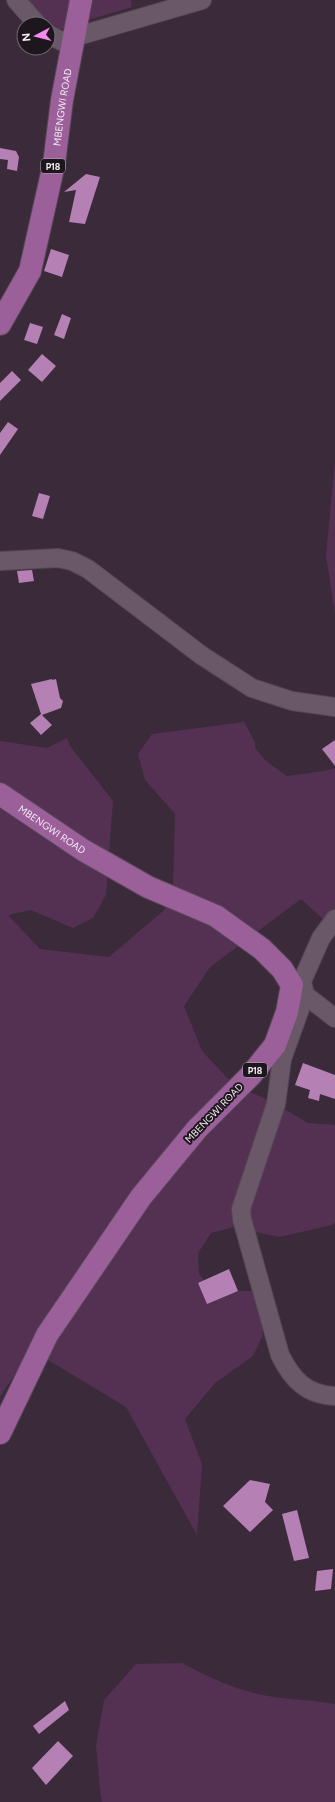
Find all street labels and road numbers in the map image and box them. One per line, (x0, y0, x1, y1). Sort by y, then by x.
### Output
street label: MBENGWI ROAD (50, 67, 74, 147)
road number: P18 (41, 159, 65, 173)
street label: MBENGWI ROAD (16, 802, 88, 857)
road number: P18 (243, 1063, 267, 1077)
street label: MBENGWI ROAD (182, 1080, 246, 1146)

